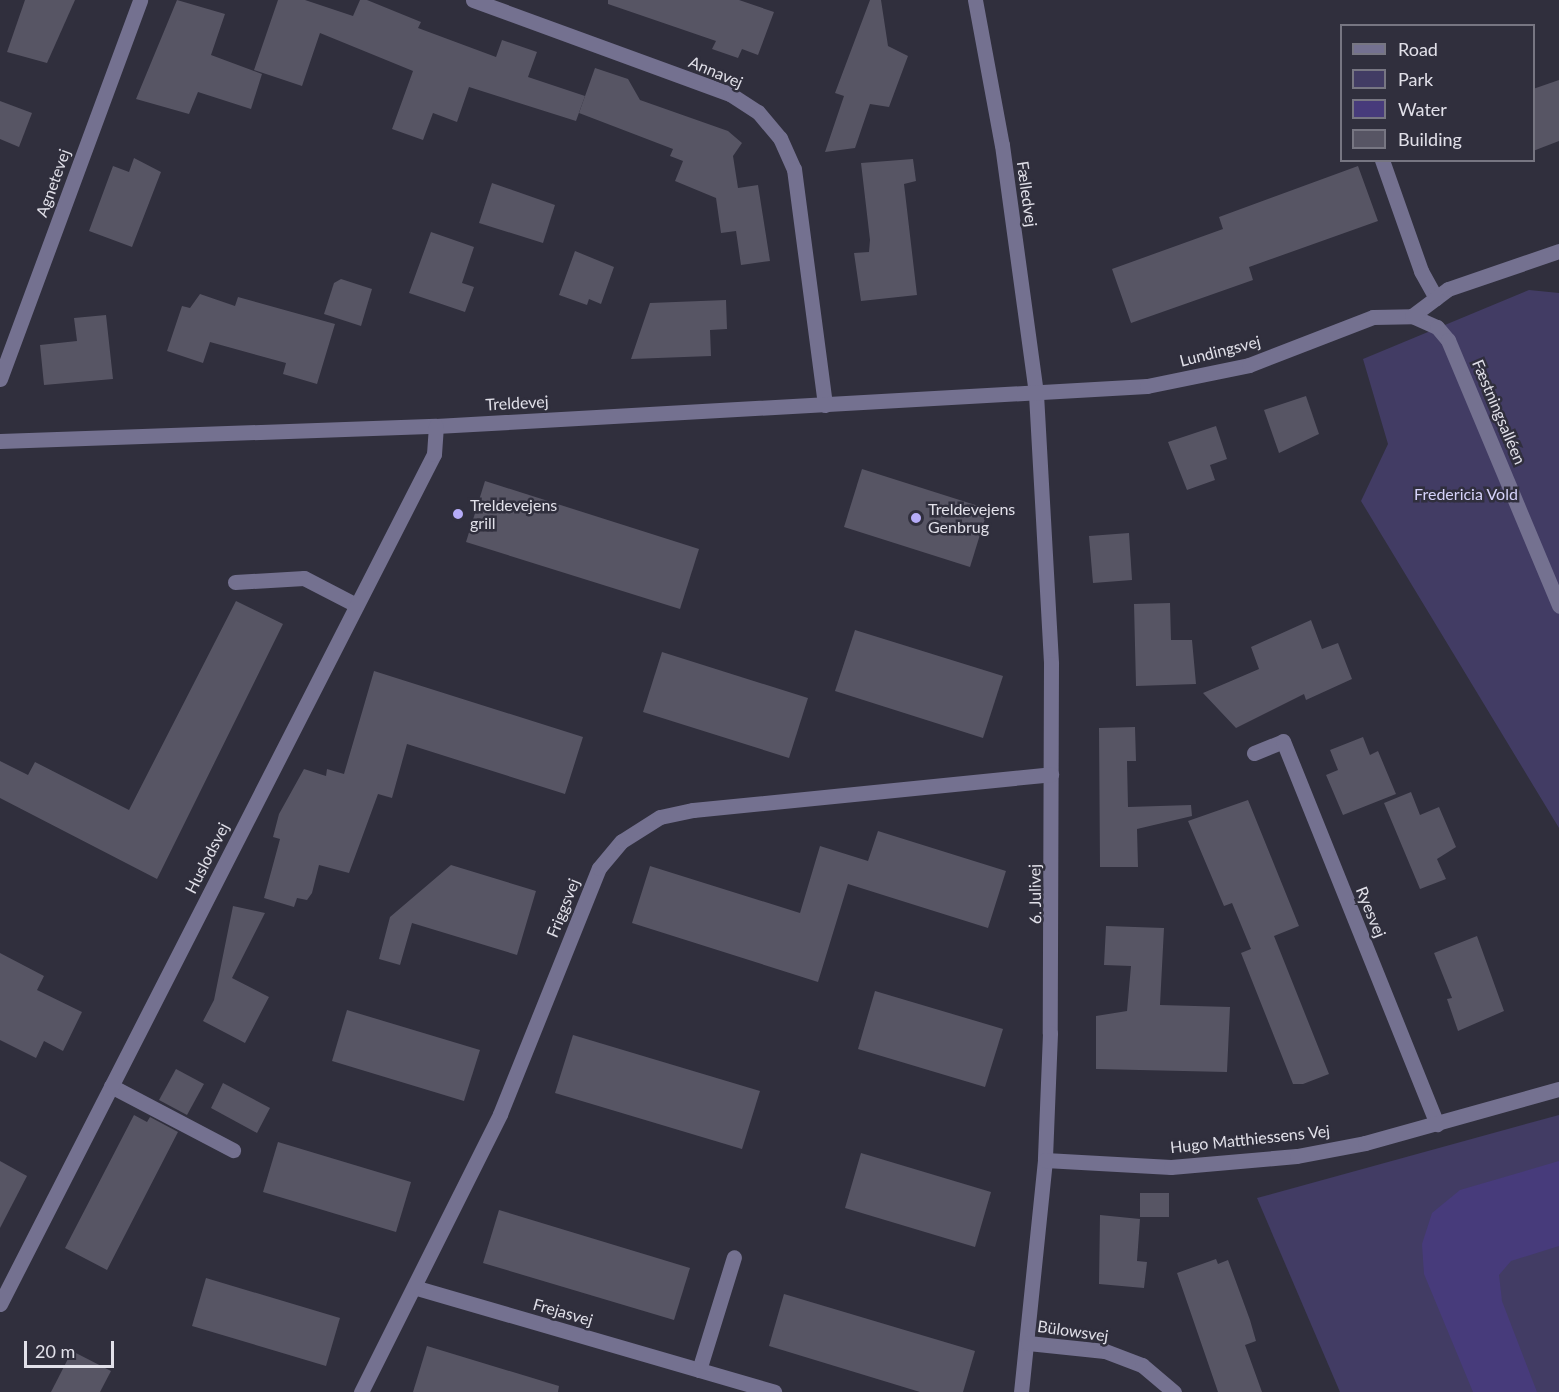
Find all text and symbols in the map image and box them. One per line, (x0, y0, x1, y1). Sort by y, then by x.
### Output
legend (1340, 24, 1535, 162)
text: Road (1398, 38, 1438, 60)
street label: Annavej (686, 52, 746, 92)
text: Park (1398, 68, 1433, 90)
text: Water (1398, 98, 1447, 120)
text: Building (1398, 128, 1462, 150)
street label: Agnetevej (32, 146, 74, 220)
street label: Fælledvej (1013, 160, 1041, 228)
street label: Lundingsvej (1178, 332, 1262, 370)
street label: Fæstningsalléen (1468, 357, 1530, 467)
street label: Treldevej (485, 392, 549, 414)
park label: Fredericia Vold (1414, 484, 1518, 504)
place label: Treldevejens grill (470, 495, 557, 533)
place label: Treldevejens Genbrug (928, 499, 1015, 537)
marker: Treldevejens grill (451, 507, 465, 521)
marker: Treldevejens Genbrug (909, 511, 923, 525)
street label: Huslodsvej (181, 819, 233, 897)
street label: 6. Julivej (1025, 864, 1045, 924)
street label: Friggsvej (543, 876, 583, 940)
street label: Ryesvej (1352, 884, 1390, 940)
street label: Hugo Matthiessens Vej (1169, 1121, 1331, 1157)
street label: Frejasvej (531, 1294, 595, 1330)
street label: Bülowsvej (1036, 1317, 1110, 1345)
scale bar (27, 1329, 117, 1367)
text: 20 m (35, 1340, 75, 1362)

